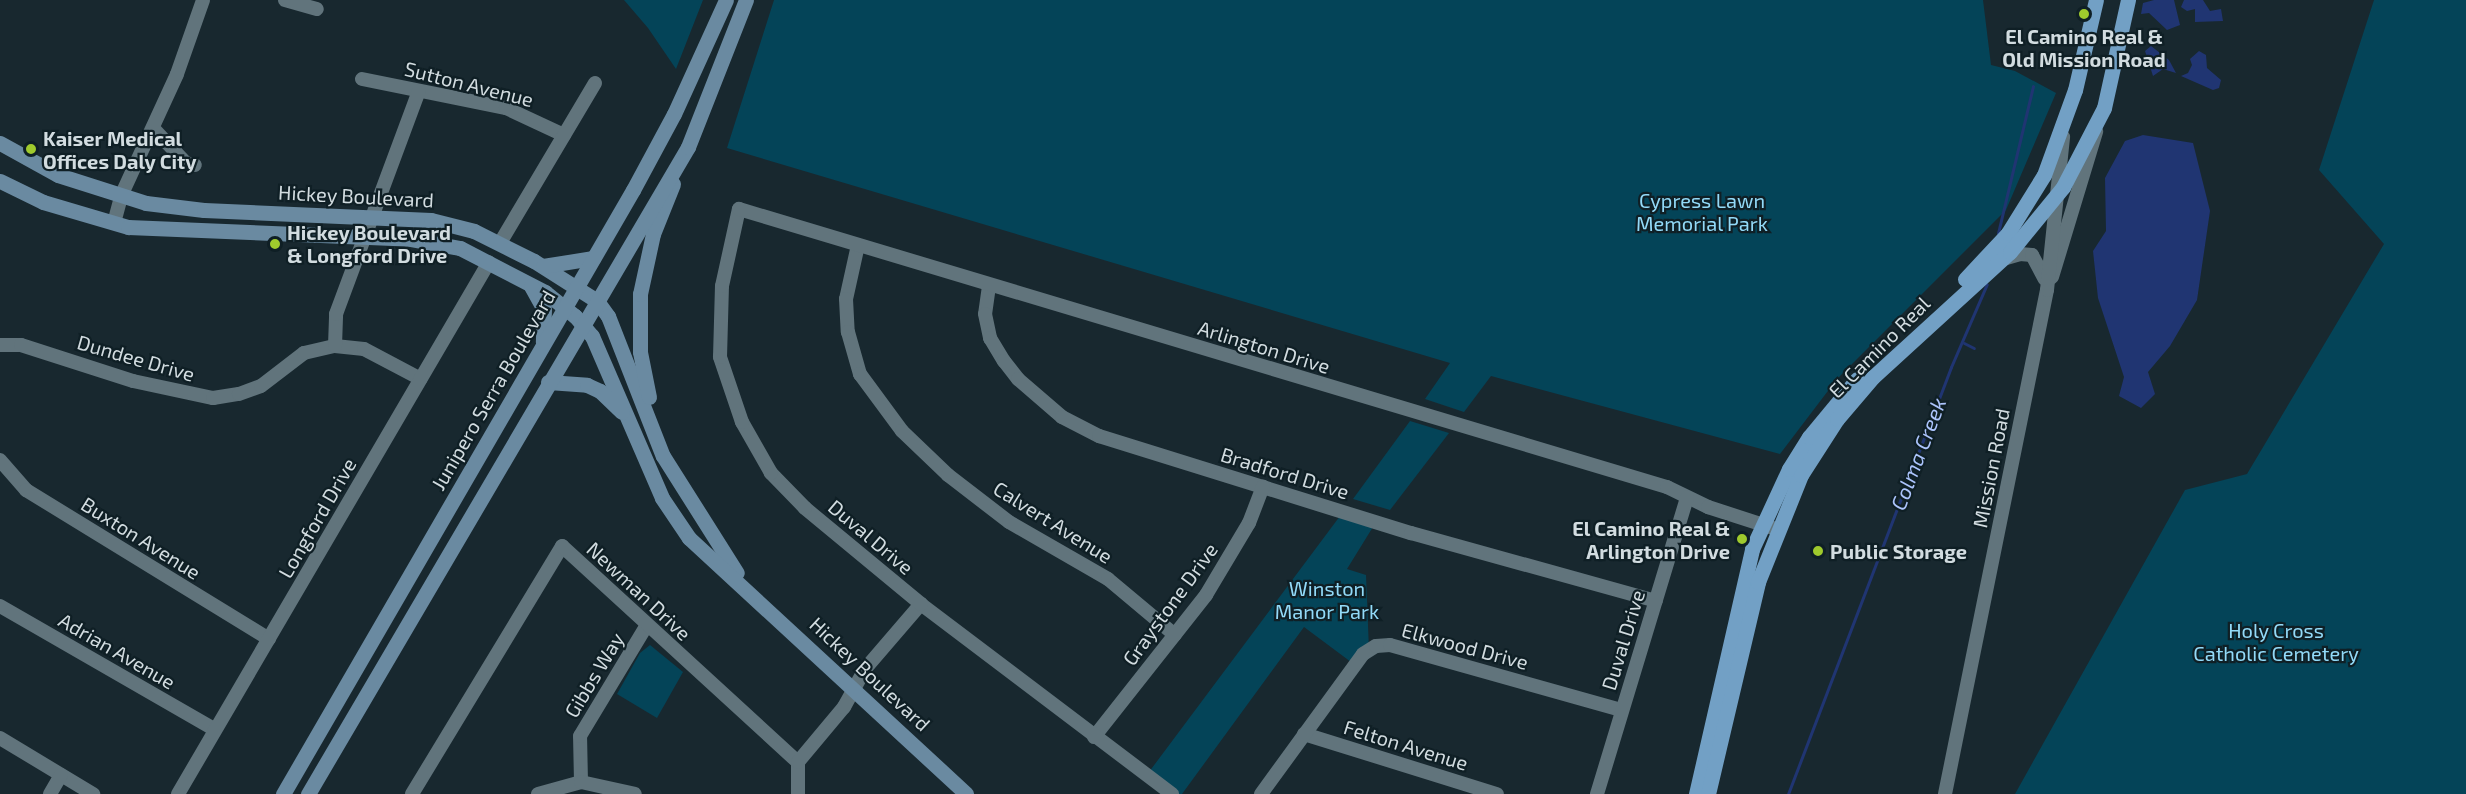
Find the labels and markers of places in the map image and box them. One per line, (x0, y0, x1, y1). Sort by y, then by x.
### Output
marker: El Camino Real & Old Mission Road (2077, 7, 2091, 21)
place label: El Camino Real & Old Mission Road (2002, 24, 2166, 71)
place label: Kaiser Medical Offices Daly City (43, 126, 197, 173)
marker: Kaiser Medical Offices Daly City (24, 142, 38, 156)
place label: Hickey Boulevard & Longford Drive (287, 220, 451, 267)
marker: Hickey Boulevard & Longford Drive (268, 237, 282, 251)
place label: El Camino Real & Arlington Drive (1571, 516, 1730, 563)
marker: El Camino Real & Arlington Drive (1735, 532, 1749, 546)
place label: Public Storage (1830, 539, 1967, 563)
marker: Public Storage (1811, 544, 1825, 558)

